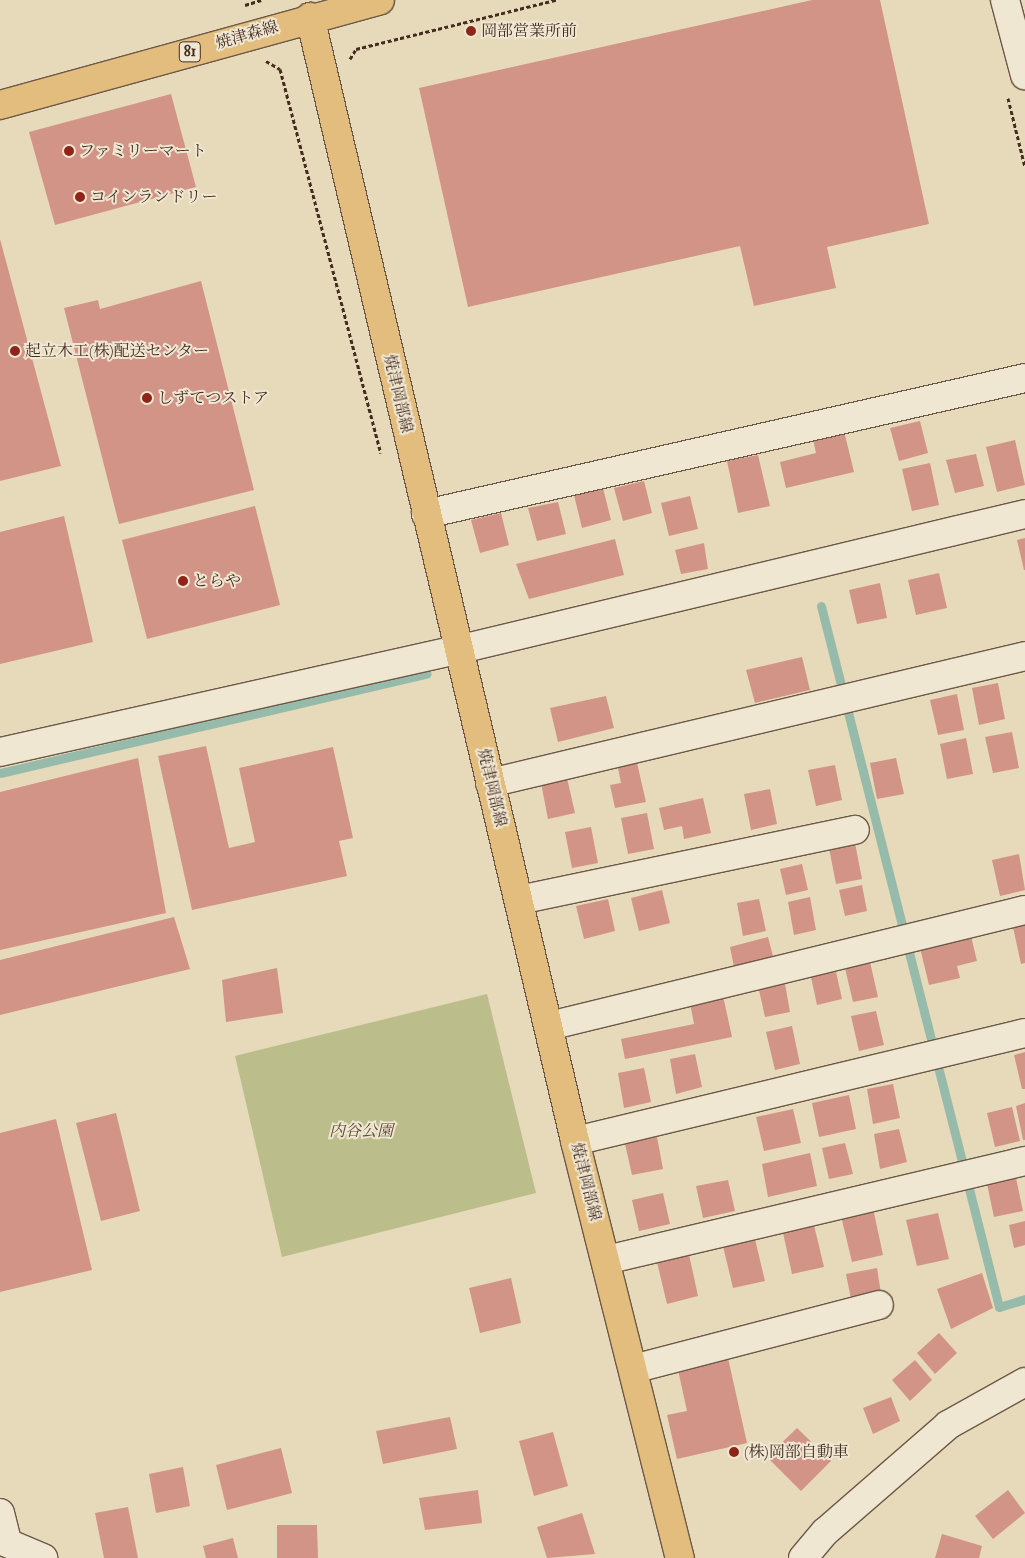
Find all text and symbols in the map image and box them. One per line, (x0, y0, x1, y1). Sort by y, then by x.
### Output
street label: 焼津森線 (214, 17, 280, 53)
place label: 岡部営業所前 (481, 21, 577, 41)
marker: 岡部営業所前 (465, 25, 477, 37)
road number: 81 (179, 40, 201, 64)
place label: ファミリーマート (79, 141, 207, 161)
marker: ファミリーマート (63, 145, 75, 157)
place label: コインランドリー (90, 187, 218, 207)
marker: コインランドリー (74, 191, 86, 203)
place label: 起立木工(株)配送センター (25, 341, 210, 361)
marker: 起立木工(株)配送センター (9, 345, 21, 357)
street label: 焼津岡部線 (380, 353, 416, 435)
place label: しずてつストア (157, 388, 269, 408)
marker: しずてつストア (141, 392, 153, 404)
place label: とらや (193, 571, 241, 591)
marker: とらや (177, 575, 189, 587)
street label: 焼津岡部線 (474, 747, 510, 829)
park label: 内谷公園 (329, 1121, 393, 1141)
street label: 焼津岡部線 (567, 1141, 605, 1223)
place label: (株)岡部自動車 (744, 1442, 849, 1462)
marker: (株)岡部自動車 (728, 1446, 740, 1458)

